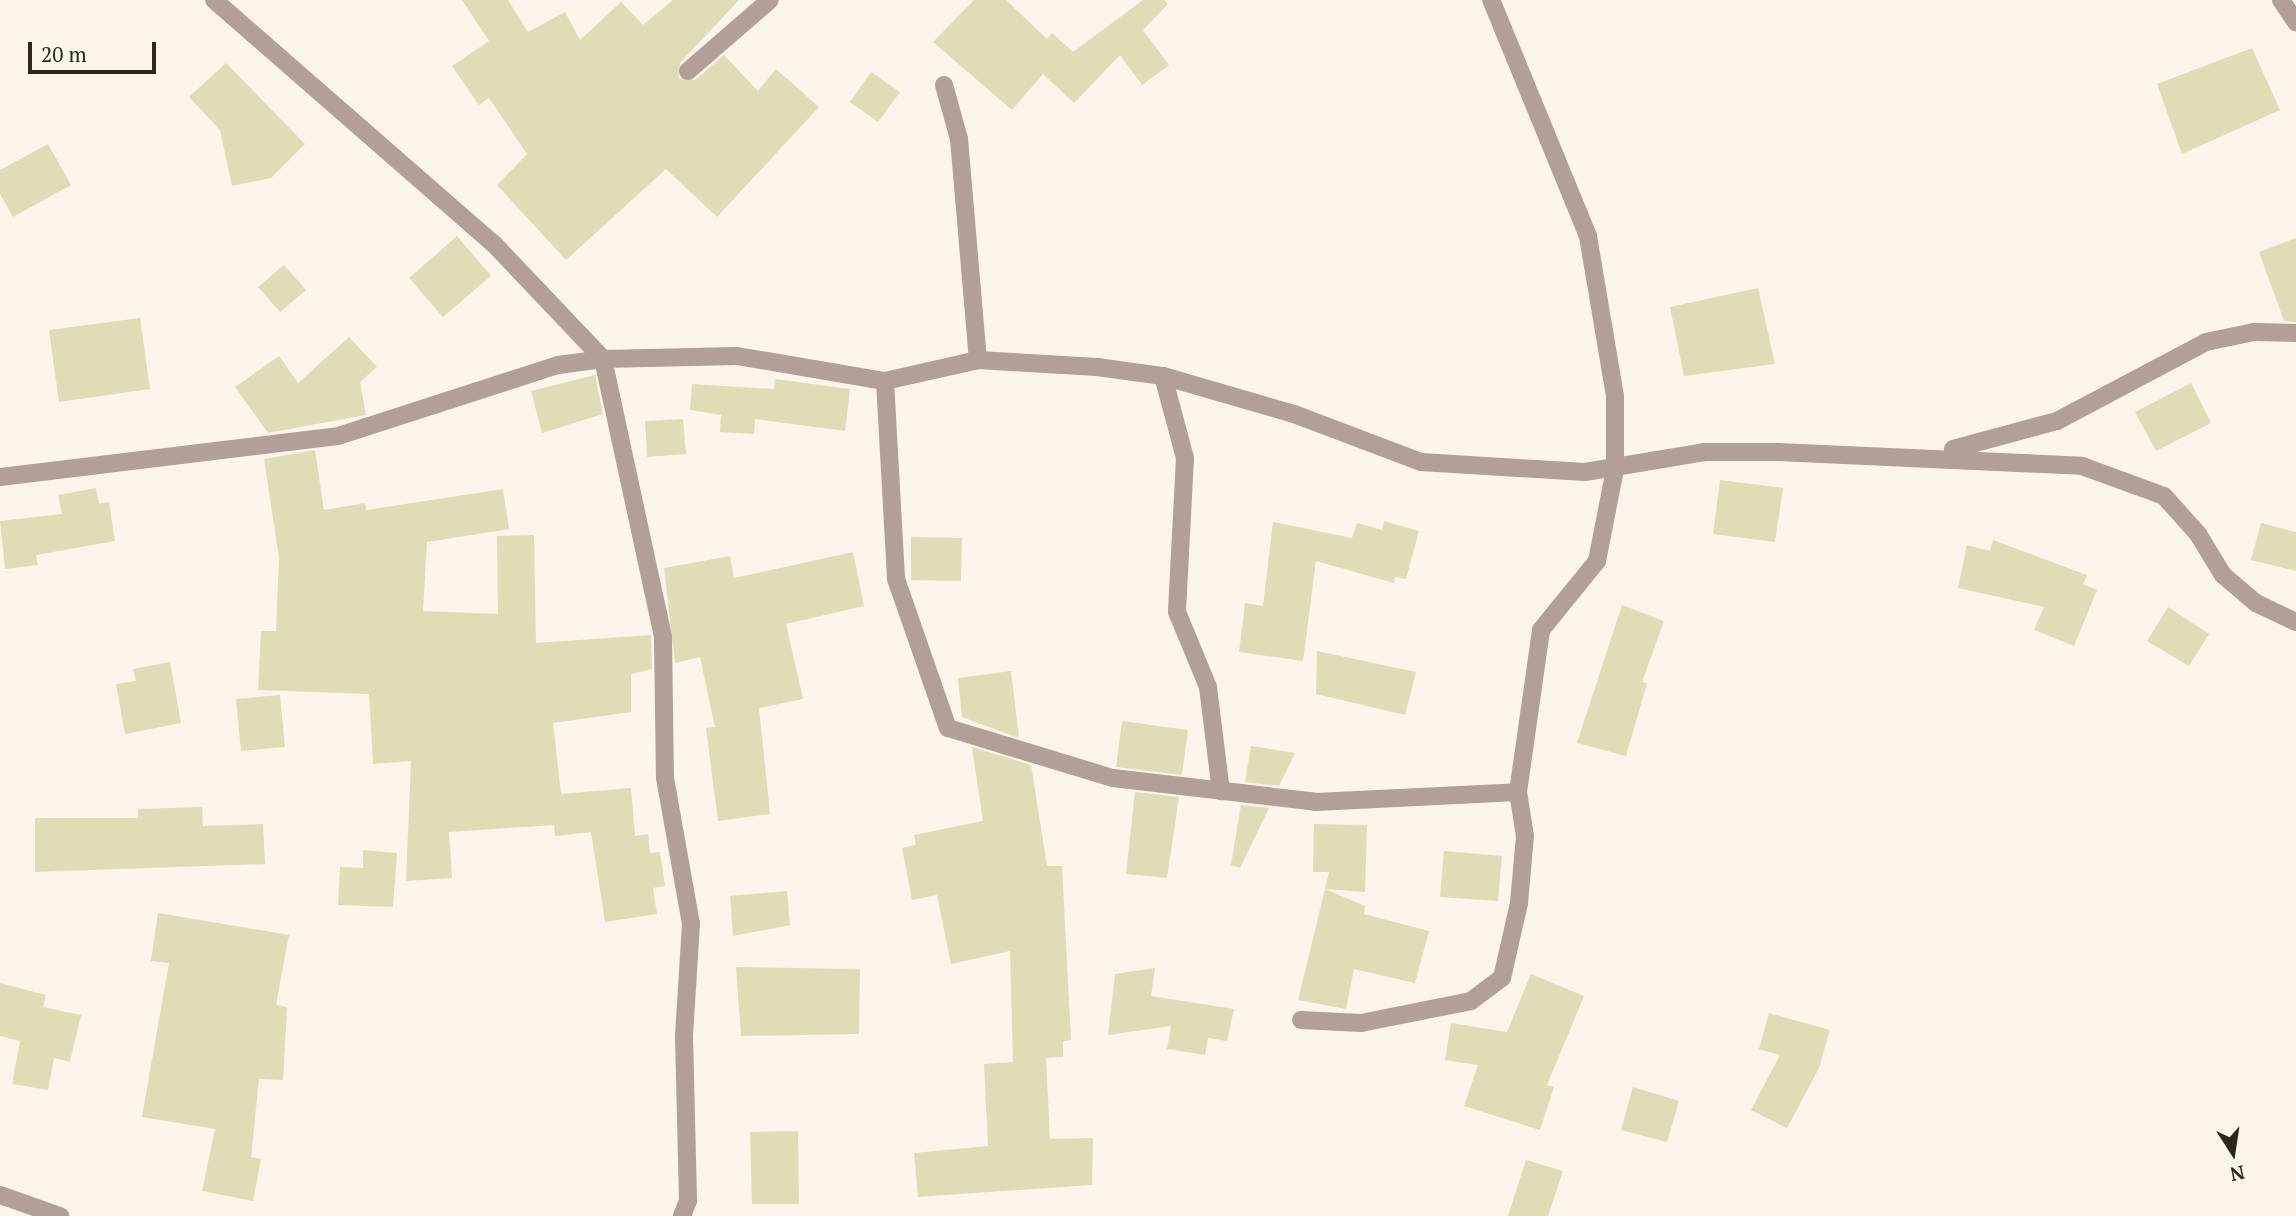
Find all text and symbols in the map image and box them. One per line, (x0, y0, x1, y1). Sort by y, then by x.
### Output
scale bar (32, 28, 159, 72)
text: 20 m (41, 40, 87, 68)
north arrow (2198, 1118, 2268, 1188)
text: N (2228, 1160, 2247, 1188)

